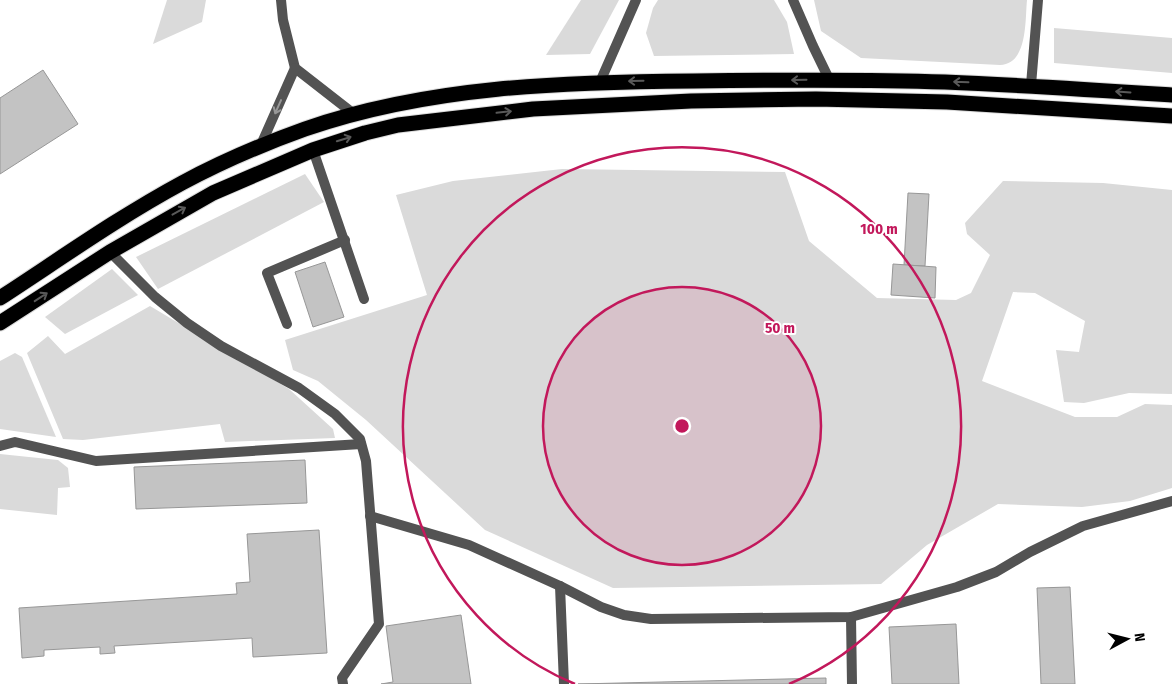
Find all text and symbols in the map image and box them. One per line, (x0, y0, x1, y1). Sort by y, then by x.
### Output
one-way arrow (791, 75, 807, 84)
one-way arrow (628, 77, 644, 86)
one-way arrow (953, 78, 969, 87)
one-way arrow (1116, 87, 1132, 96)
one-way arrow (272, 99, 282, 114)
one-way arrow (495, 107, 511, 117)
one-way arrow (335, 134, 351, 143)
one-way arrow (172, 206, 187, 216)
text: 100 m (860, 220, 898, 238)
one-way arrow (34, 291, 48, 302)
text: 50 m (765, 319, 795, 337)
centre of rings (673, 417, 691, 435)
north arrow (1102, 614, 1152, 664)
text: N (1130, 632, 1148, 643)

